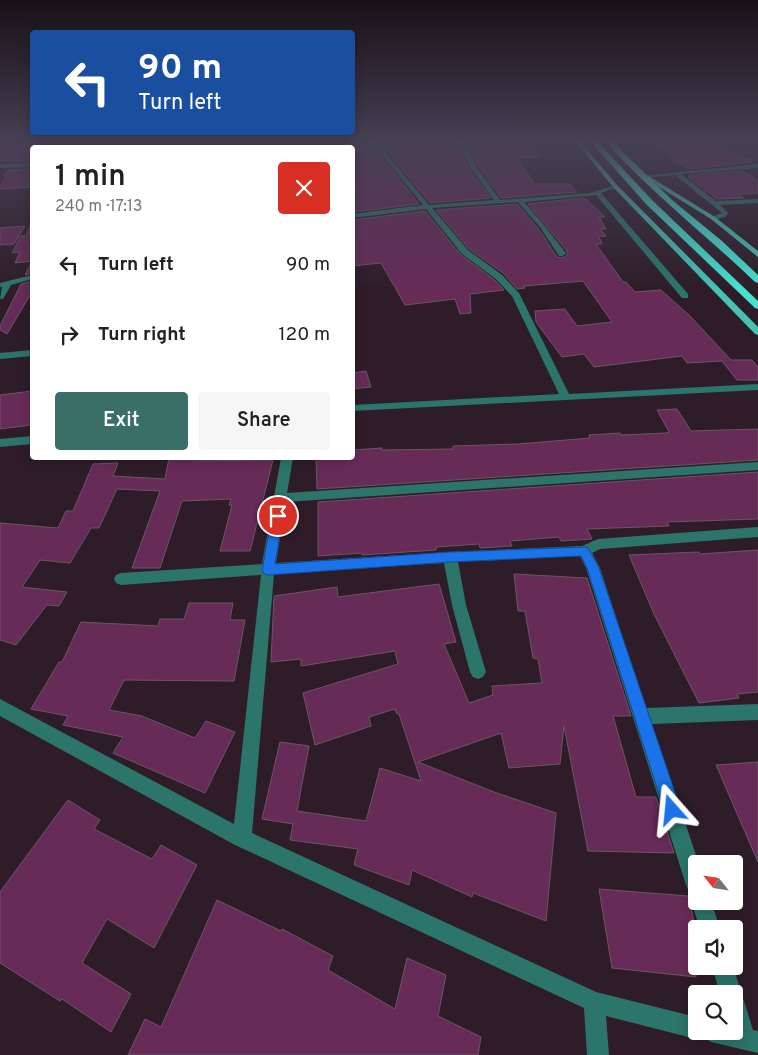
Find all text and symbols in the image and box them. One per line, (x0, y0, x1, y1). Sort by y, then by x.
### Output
text: 90 m (138, 47, 222, 91)
icon: left (55, 50, 120, 115)
text: Turn left (138, 90, 221, 117)
text: 1 min (55, 159, 126, 196)
button: close (278, 162, 330, 214)
text: 240 m · 17:13 (55, 197, 143, 217)
icon: left (55, 251, 83, 279)
text: Turn left (98, 253, 174, 277)
text: 90 m (286, 253, 330, 277)
icon: right (55, 321, 83, 349)
text: Turn right (98, 323, 186, 347)
text: 120 m (279, 323, 330, 347)
button: Exit (55, 392, 188, 450)
button: Share (198, 392, 330, 450)
pin (257, 495, 299, 537)
icon: arrive (264, 502, 292, 530)
position arrow (645, 783, 697, 835)
north arrow (688, 855, 742, 910)
map controls (688, 855, 743, 1040)
button: sound (688, 920, 743, 975)
button: search (688, 985, 743, 1040)

